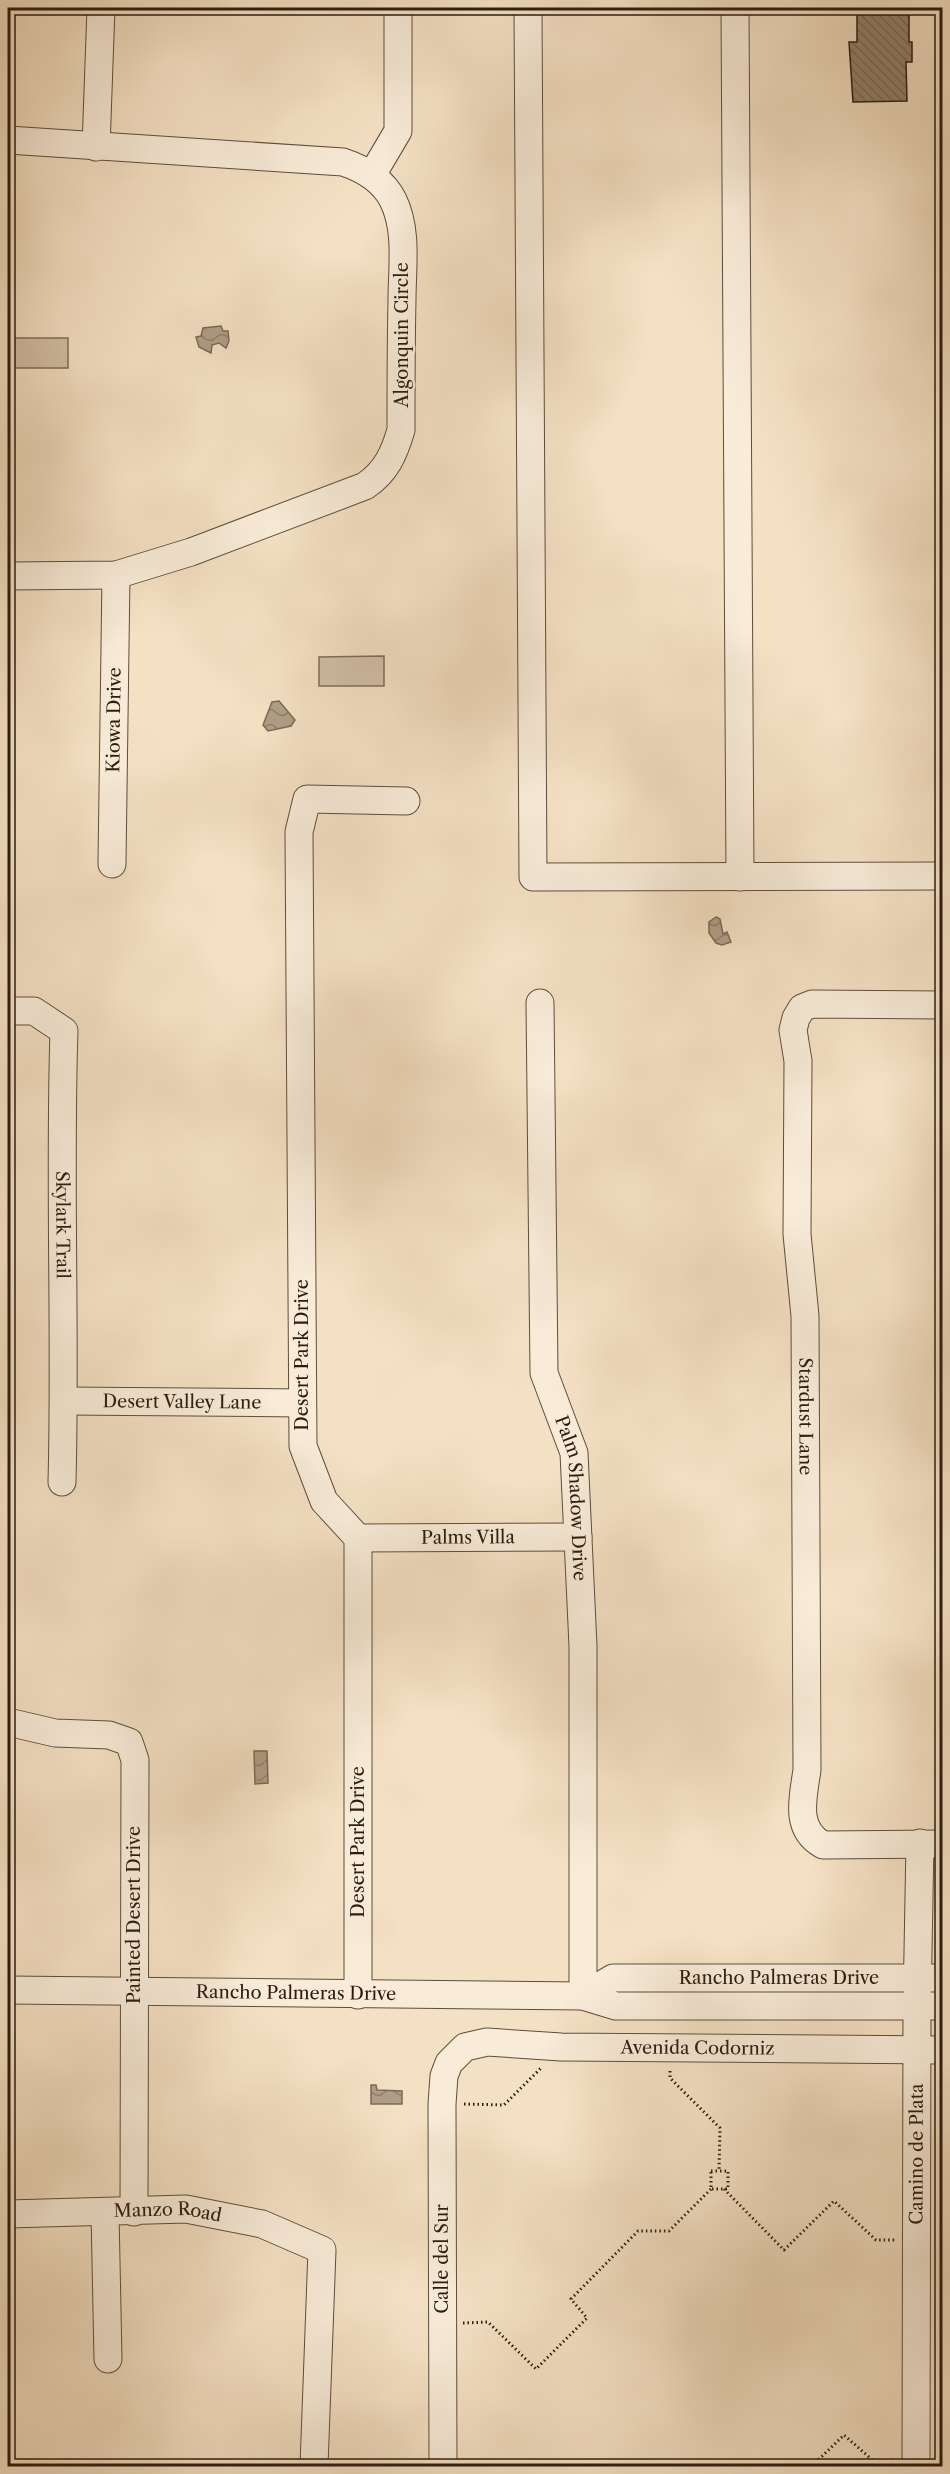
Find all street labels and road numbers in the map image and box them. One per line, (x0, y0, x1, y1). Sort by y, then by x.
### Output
street label: Algonquin Circle (391, 262, 413, 409)
street label: Kiowa Drive (102, 667, 126, 773)
street label: Skylark Trail (51, 1171, 74, 1279)
street label: Desert Park Drive (291, 1279, 313, 1431)
street label: Stardust Lane (794, 1358, 817, 1475)
street label: Desert Valley Lane (102, 1390, 262, 1414)
street label: Palm Shadow Drive (550, 1413, 591, 1581)
street label: Palms Villa (421, 1526, 516, 1549)
street label: Desert Park Drive (347, 1766, 369, 1918)
street label: Painted Desert Drive (123, 1826, 145, 2004)
street label: Rancho Palmeras Drive (679, 1967, 879, 1989)
street label: Rancho Palmeras Drive (196, 1981, 396, 2005)
street label: Avenida Codorniz (620, 2036, 775, 2060)
street label: Camino de Plata (906, 2083, 928, 2225)
street label: Manzo Road (113, 2198, 224, 2227)
street label: Calle del Sur (431, 2204, 453, 2314)

